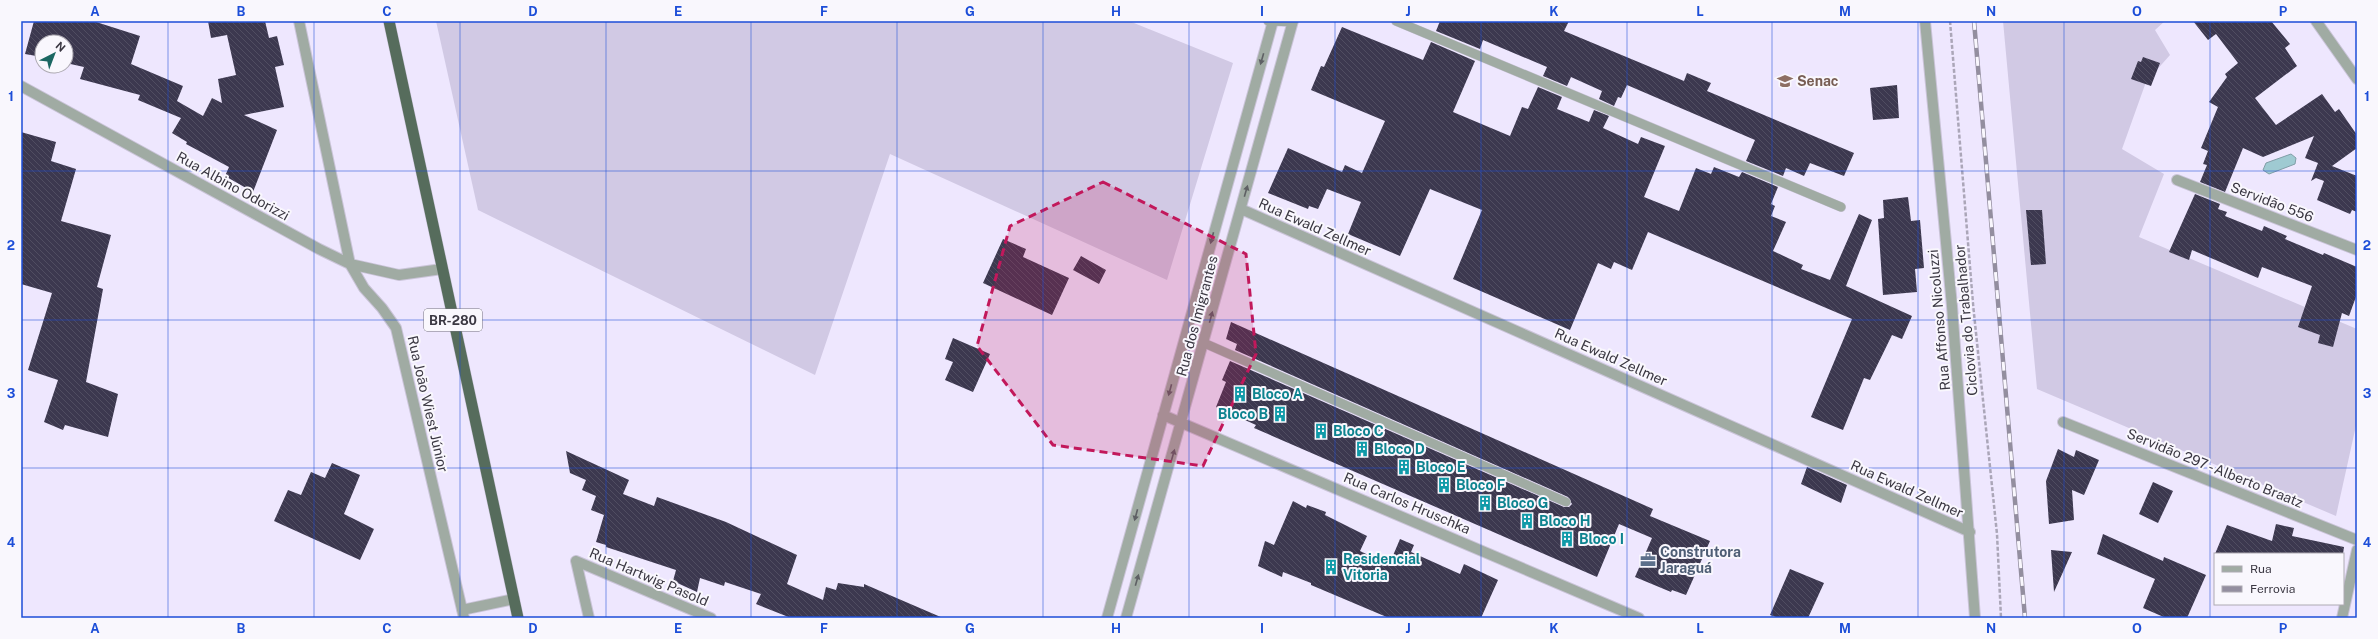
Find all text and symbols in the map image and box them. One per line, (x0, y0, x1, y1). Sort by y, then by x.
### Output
text: A (90, 4, 100, 19)
text: B (237, 4, 246, 19)
text: C (382, 4, 392, 19)
text: D (528, 4, 538, 19)
text: E (674, 4, 682, 19)
text: F (820, 4, 828, 19)
text: G (965, 4, 975, 19)
text: H (1111, 4, 1121, 19)
text: I (1260, 4, 1264, 19)
text: J (1405, 4, 1411, 19)
text: K (1549, 4, 1559, 19)
text: L (1696, 4, 1704, 19)
text: M (1839, 4, 1851, 19)
text: N (1986, 4, 1996, 19)
text: O (2132, 4, 2142, 19)
text: P (2279, 4, 2288, 19)
north arrow (34, 34, 74, 74)
text: N (53, 39, 68, 54)
one-way arrow (1259, 53, 1265, 65)
school or university icon: Senac (1776, 72, 1794, 90)
place label: Senac (1797, 73, 1839, 89)
text: 1 (8, 89, 14, 104)
text: 1 (2364, 89, 2370, 104)
street label: Rua Albino Odorizzi (174, 148, 292, 224)
street label: Servidão 556 (2228, 179, 2316, 225)
one-way arrow (1243, 185, 1249, 197)
street label: Rua Ewald Zellmer (1256, 195, 1374, 259)
one-way arrow (1209, 232, 1215, 244)
text: 2 (7, 238, 15, 253)
text: 2 (2363, 238, 2371, 253)
street label: Ciclovia do Trabalhador (1951, 244, 1981, 396)
street label: Rua Affonso Nicoluzzi (1925, 249, 1953, 391)
street label: Rua dos Imigrantes (1173, 254, 1221, 378)
road number: BR-280 (424, 309, 482, 331)
one-way arrow (1208, 310, 1214, 322)
street label: Rua Ewald Zellmer (1552, 325, 1670, 389)
street label: Rua João Wiest Júnior (405, 334, 451, 474)
one-way arrow (1167, 384, 1173, 396)
building icon: Bloco A (1231, 385, 1249, 403)
text: 3 (7, 386, 16, 401)
place label: Bloco A (1252, 386, 1303, 402)
text: 3 (2363, 386, 2372, 401)
building icon: Bloco B (1271, 405, 1289, 423)
place label: Bloco B (1218, 406, 1268, 422)
building icon: Bloco C (1312, 422, 1330, 440)
place label: Bloco C (1333, 423, 1384, 439)
street label: Servidão 297 - Alberto Braatz (2125, 425, 2306, 511)
building icon: Bloco D (1353, 440, 1371, 458)
place label: Bloco D (1374, 441, 1425, 457)
one-way arrow (1170, 449, 1176, 461)
street label: Rua Ewald Zellmer (1848, 457, 1966, 521)
building icon: Bloco E (1395, 458, 1413, 476)
place label: Bloco E (1416, 459, 1466, 475)
street label: Rua Carlos Hruschka (1341, 469, 1473, 537)
building icon: Bloco F (1435, 476, 1453, 494)
place label: Bloco F (1456, 477, 1506, 493)
building icon: Bloco G (1476, 494, 1494, 512)
place label: Bloco G (1497, 495, 1548, 511)
one-way arrow (1133, 510, 1139, 522)
building icon: Bloco H (1518, 512, 1536, 530)
place label: Bloco H (1539, 513, 1590, 529)
building icon: Bloco I (1558, 530, 1576, 548)
place label: Bloco I (1579, 531, 1624, 547)
text: 4 (7, 535, 16, 550)
text: 4 (2363, 535, 2372, 550)
place label: Construtora Jaraguá (1660, 544, 1741, 576)
street label: Rua Hartwig Pasold (587, 545, 711, 609)
place label: Residencial Vitoria (1343, 551, 1421, 583)
office icon: Construtora Jaraguá (1639, 551, 1657, 569)
legend (2214, 553, 2344, 605)
building icon: Residencial Vitoria (1322, 558, 1340, 576)
text: Rua (2250, 562, 2272, 576)
one-way arrow (1134, 574, 1140, 586)
text: Ferrovia (2250, 582, 2295, 596)
text: A (90, 621, 100, 636)
text: B (237, 621, 246, 636)
text: C (382, 621, 392, 636)
text: D (528, 621, 538, 636)
text: E (674, 621, 682, 636)
text: F (820, 621, 828, 636)
text: G (965, 621, 975, 636)
text: H (1111, 621, 1121, 636)
text: I (1260, 621, 1264, 636)
text: J (1405, 621, 1411, 636)
text: K (1549, 621, 1559, 636)
text: L (1696, 621, 1704, 636)
text: M (1839, 621, 1851, 636)
text: N (1986, 621, 1996, 636)
text: O (2132, 621, 2142, 636)
text: P (2279, 621, 2288, 636)

